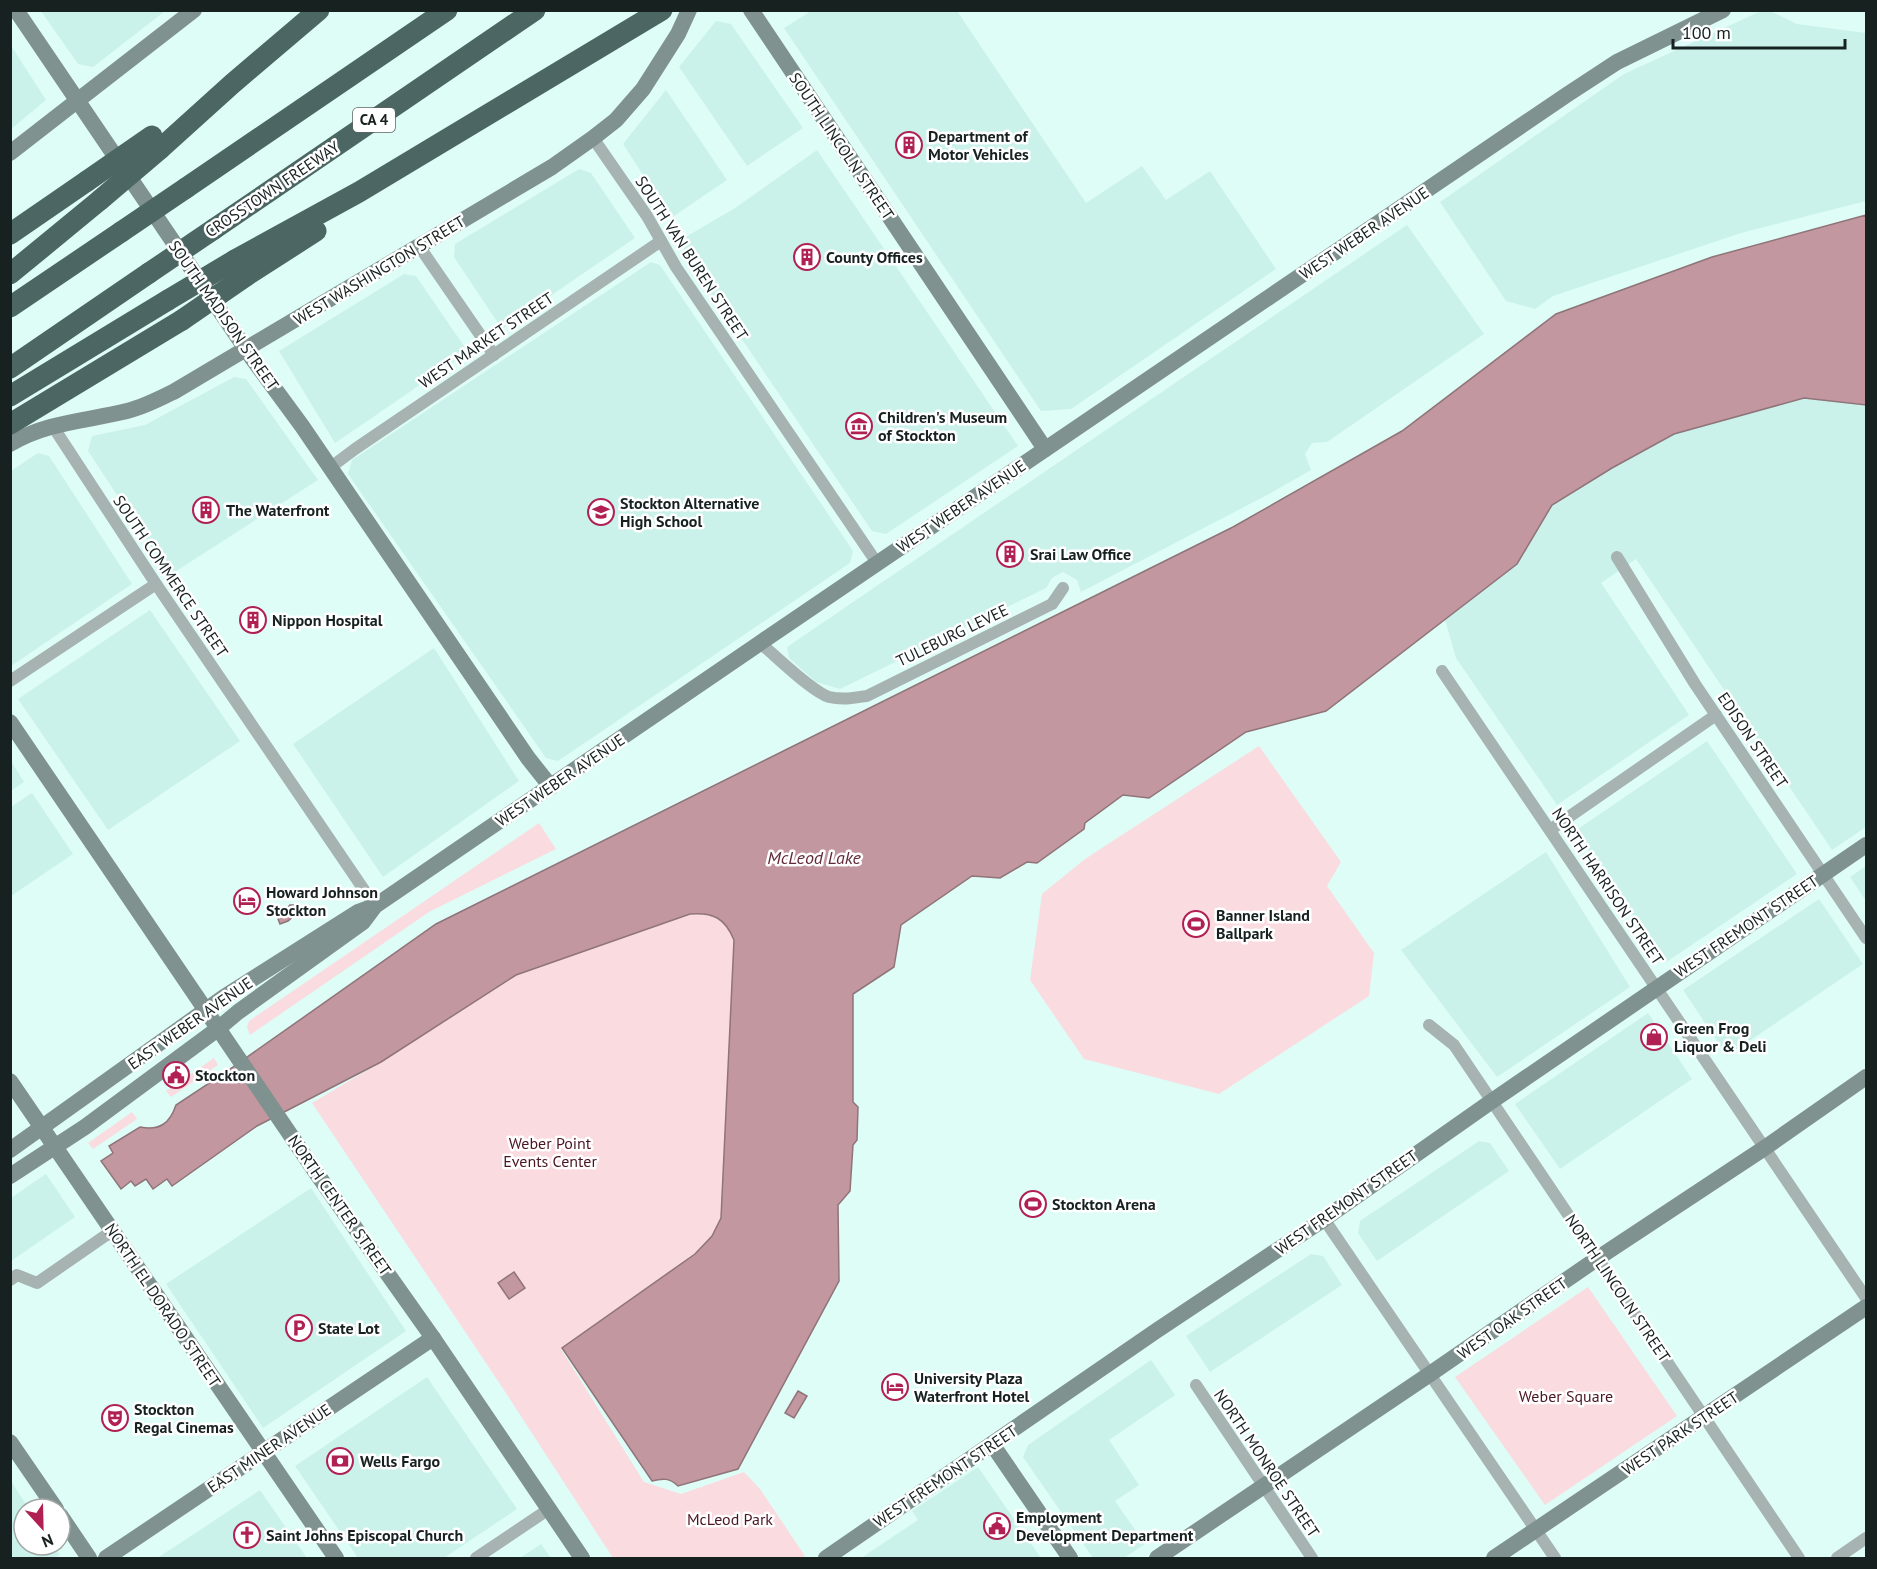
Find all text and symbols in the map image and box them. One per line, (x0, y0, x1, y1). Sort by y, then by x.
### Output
scale bar (1673, 12, 1846, 50)
text: 100 m (1682, 21, 1731, 44)
street label: SOUTH LINCOLN STREET (785, 69, 899, 224)
road number: CA 4 (353, 108, 395, 132)
place label: Department of Motor Vehicles (928, 126, 1029, 164)
building icon: Department of Motor Vehicles (894, 130, 924, 160)
street label: CROSSTOWN FREEWAY (201, 137, 343, 241)
street label: SOUTH VAN BUREN STREET (631, 172, 753, 344)
street label: WEST WEBER AVENUE (1296, 182, 1432, 284)
street label: WEST WASHINGTON STREET (290, 211, 468, 329)
street label: SOUTH MADISON STREET (165, 236, 283, 394)
building icon: County Offices (792, 242, 822, 272)
place label: County Offices (826, 247, 923, 267)
street label: WEST MARKET STREET (415, 287, 557, 393)
place label: Children's Museum of Stockton (878, 407, 1007, 445)
museum icon: Children's Museum of Stockton (844, 411, 874, 441)
street label: WEST WEBER AVENUE (893, 455, 1029, 557)
street label: SOUTH COMMERCE STREET (109, 491, 233, 661)
place label: Stockton Alternative High School (620, 493, 759, 531)
building icon: The Waterfront (191, 495, 221, 525)
school or university icon: Stockton Alternative High School (586, 497, 616, 527)
place label: The Waterfront (226, 500, 330, 520)
building icon: Srai Law Office (995, 539, 1025, 569)
place label: Srai Law Office (1030, 544, 1131, 564)
street label: TULEBURG LEVEE (893, 599, 1011, 671)
building icon: Nippon Hospital (238, 605, 268, 635)
place label: Nippon Hospital (272, 610, 383, 630)
street label: EDISON STREET (1714, 688, 1792, 792)
street label: WEST WEBER AVENUE (492, 729, 628, 831)
street label: NORTH HARRISON STREET (1548, 804, 1668, 969)
water label: McLeod Lake (767, 846, 861, 869)
street label: WEST FREMONT STREET (1670, 870, 1822, 982)
place label: Howard Johnson Stockton (266, 882, 378, 920)
hotel icon: Howard Johnson Stockton (232, 886, 262, 916)
place label: Banner Island Ballpark (1216, 905, 1310, 943)
sports icon: Banner Island Ballpark (1181, 909, 1211, 939)
street label: EAST WEBER AVENUE (124, 972, 256, 1074)
place label: Green Frog Liquor & Deli (1674, 1018, 1767, 1056)
shop icon: Green Frog Liquor & Deli (1639, 1022, 1669, 1052)
public building icon: Stockton (161, 1060, 191, 1090)
place label: Stockton (195, 1065, 255, 1085)
street label: NORTH CENTER STREET (284, 1131, 396, 1279)
park label: Weber Point Events Center (503, 1133, 597, 1171)
street label: WEST FREMONT STREET (1271, 1145, 1421, 1259)
sports icon: Stockton Arena (1018, 1189, 1048, 1219)
place label: Stockton Arena (1052, 1194, 1156, 1214)
street label: NORTH LINCOLN STREET (1561, 1210, 1675, 1366)
street label: NORTH EL DORADO STREET (101, 1219, 225, 1391)
street label: WEST OAK STREET (1453, 1273, 1571, 1363)
parking icon: State Lot (284, 1313, 314, 1343)
place label: State Lot (318, 1318, 380, 1338)
place label: University Plaza Waterfront Hotel (914, 1368, 1030, 1406)
hotel icon: University Plaza Waterfront Hotel (880, 1372, 910, 1402)
street label: NORTH MONROE STREET (1210, 1385, 1324, 1541)
park label: Weber Square (1519, 1386, 1613, 1406)
street label: WEST PARK STREET (1618, 1387, 1742, 1479)
place label: Stockton Regal Cinemas (134, 1399, 234, 1437)
street label: EAST MINER AVENUE (203, 1399, 335, 1497)
theatre icon: Stockton Regal Cinemas (100, 1403, 130, 1433)
street label: WEST FREMONT STREET (869, 1420, 1021, 1532)
bank icon: Wells Fargo (325, 1446, 355, 1476)
place label: Wells Fargo (360, 1451, 441, 1471)
north arrow (12, 1497, 72, 1557)
place label: Employment Development Department (1016, 1507, 1194, 1545)
park label: McLeod Park (687, 1509, 773, 1529)
public building icon: Employment Development Department (982, 1511, 1012, 1541)
church icon: Saint Johns Episcopal Church (232, 1520, 262, 1550)
place label: Saint Johns Episcopal Church (266, 1525, 463, 1545)
text: N (39, 1530, 56, 1552)

